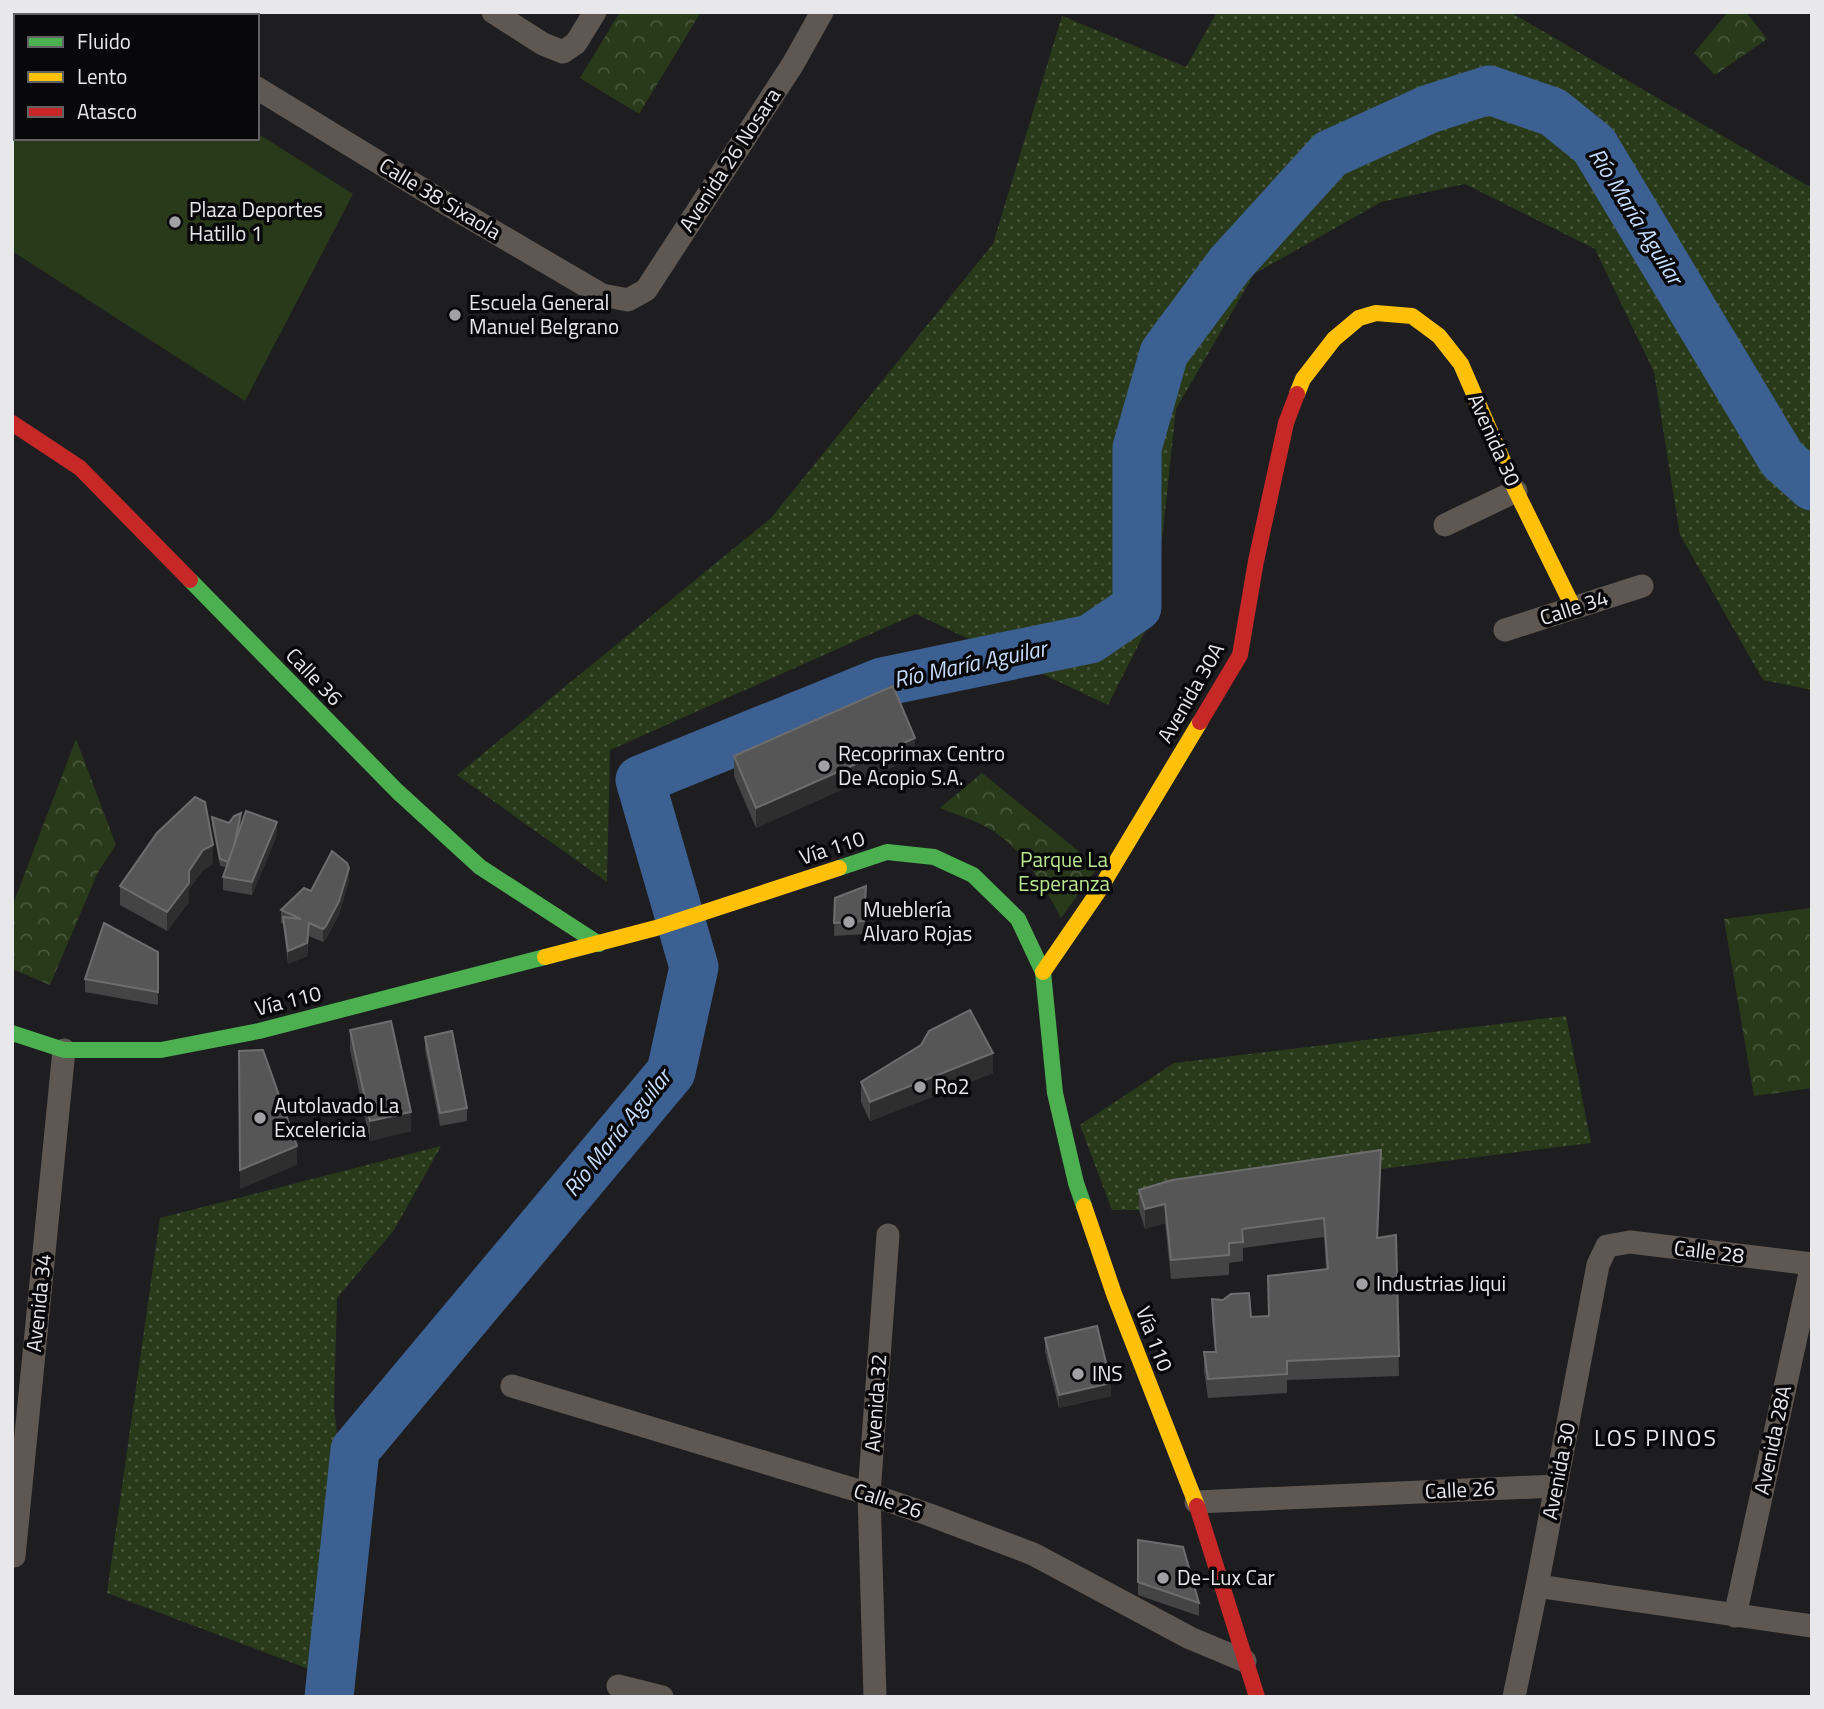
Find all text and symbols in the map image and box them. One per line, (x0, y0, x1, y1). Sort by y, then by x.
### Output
legend (14, 14, 259, 140)
text: Fluido (77, 25, 131, 57)
text: Lento (77, 60, 127, 92)
street label: Avenida 26 Nosara (670, 81, 788, 238)
text: Atasco (77, 95, 137, 127)
water label: Río María Aguilar (1580, 141, 1694, 293)
street label: Calle 38 Sixaola (373, 149, 508, 247)
place label: Plaza Deportes Hatillo 1 (189, 193, 323, 249)
marker: Plaza Deportes Hatillo 1 (167, 214, 183, 230)
place label: Escuela General Manuel Belgrano (469, 286, 619, 342)
marker: Escuela General Manuel Belgrano (447, 307, 463, 323)
street label: Avenida 30 (1460, 388, 1530, 491)
street label: Calle 34 (1535, 581, 1612, 633)
water label: Río María Aguilar (890, 630, 1052, 697)
street label: Avenida 30A (1149, 636, 1232, 748)
street label: Calle 36 (279, 640, 351, 713)
place label: Recoprimax Centro De Acopio S.A. (838, 737, 1005, 793)
marker: Recoprimax Centro De Acopio S.A. (816, 758, 832, 774)
street label: Vía 110 (795, 821, 869, 873)
park label: Parque La Esperanza (1018, 843, 1111, 899)
place label: Mueblería Alvaro Rojas (863, 893, 972, 949)
marker: Mueblería Alvaro Rojas (841, 914, 857, 930)
street label: Vía 110 (251, 976, 324, 1024)
water label: Río María Aguilar (554, 1059, 681, 1204)
place label: Ro2 (934, 1070, 970, 1102)
marker: Ro2 (912, 1079, 928, 1095)
place label: Autolavado La Excelericia (274, 1089, 400, 1145)
marker: Autolavado La Excelericia (252, 1110, 268, 1126)
street label: Calle 28 (1672, 1231, 1746, 1271)
street label: Avenida 34 (17, 1252, 59, 1353)
place label: Industrias Jiqui (1376, 1267, 1506, 1299)
marker: Industrias Jiqui (1354, 1276, 1370, 1292)
street label: Vía 110 (1128, 1302, 1182, 1376)
street label: Avenida 32 (856, 1353, 894, 1453)
place label: INS (1092, 1357, 1123, 1389)
marker: INS (1070, 1366, 1086, 1382)
street label: Avenida 28A (1745, 1382, 1799, 1497)
street label: Avenida 30 (1533, 1420, 1583, 1522)
district label: LOS PINOS (1594, 1420, 1718, 1455)
street label: Calle 26 (1424, 1471, 1496, 1507)
street label: Calle 26 (850, 1474, 927, 1526)
place label: De-Lux Car (1177, 1561, 1275, 1593)
marker: De-Lux Car (1155, 1570, 1171, 1586)

